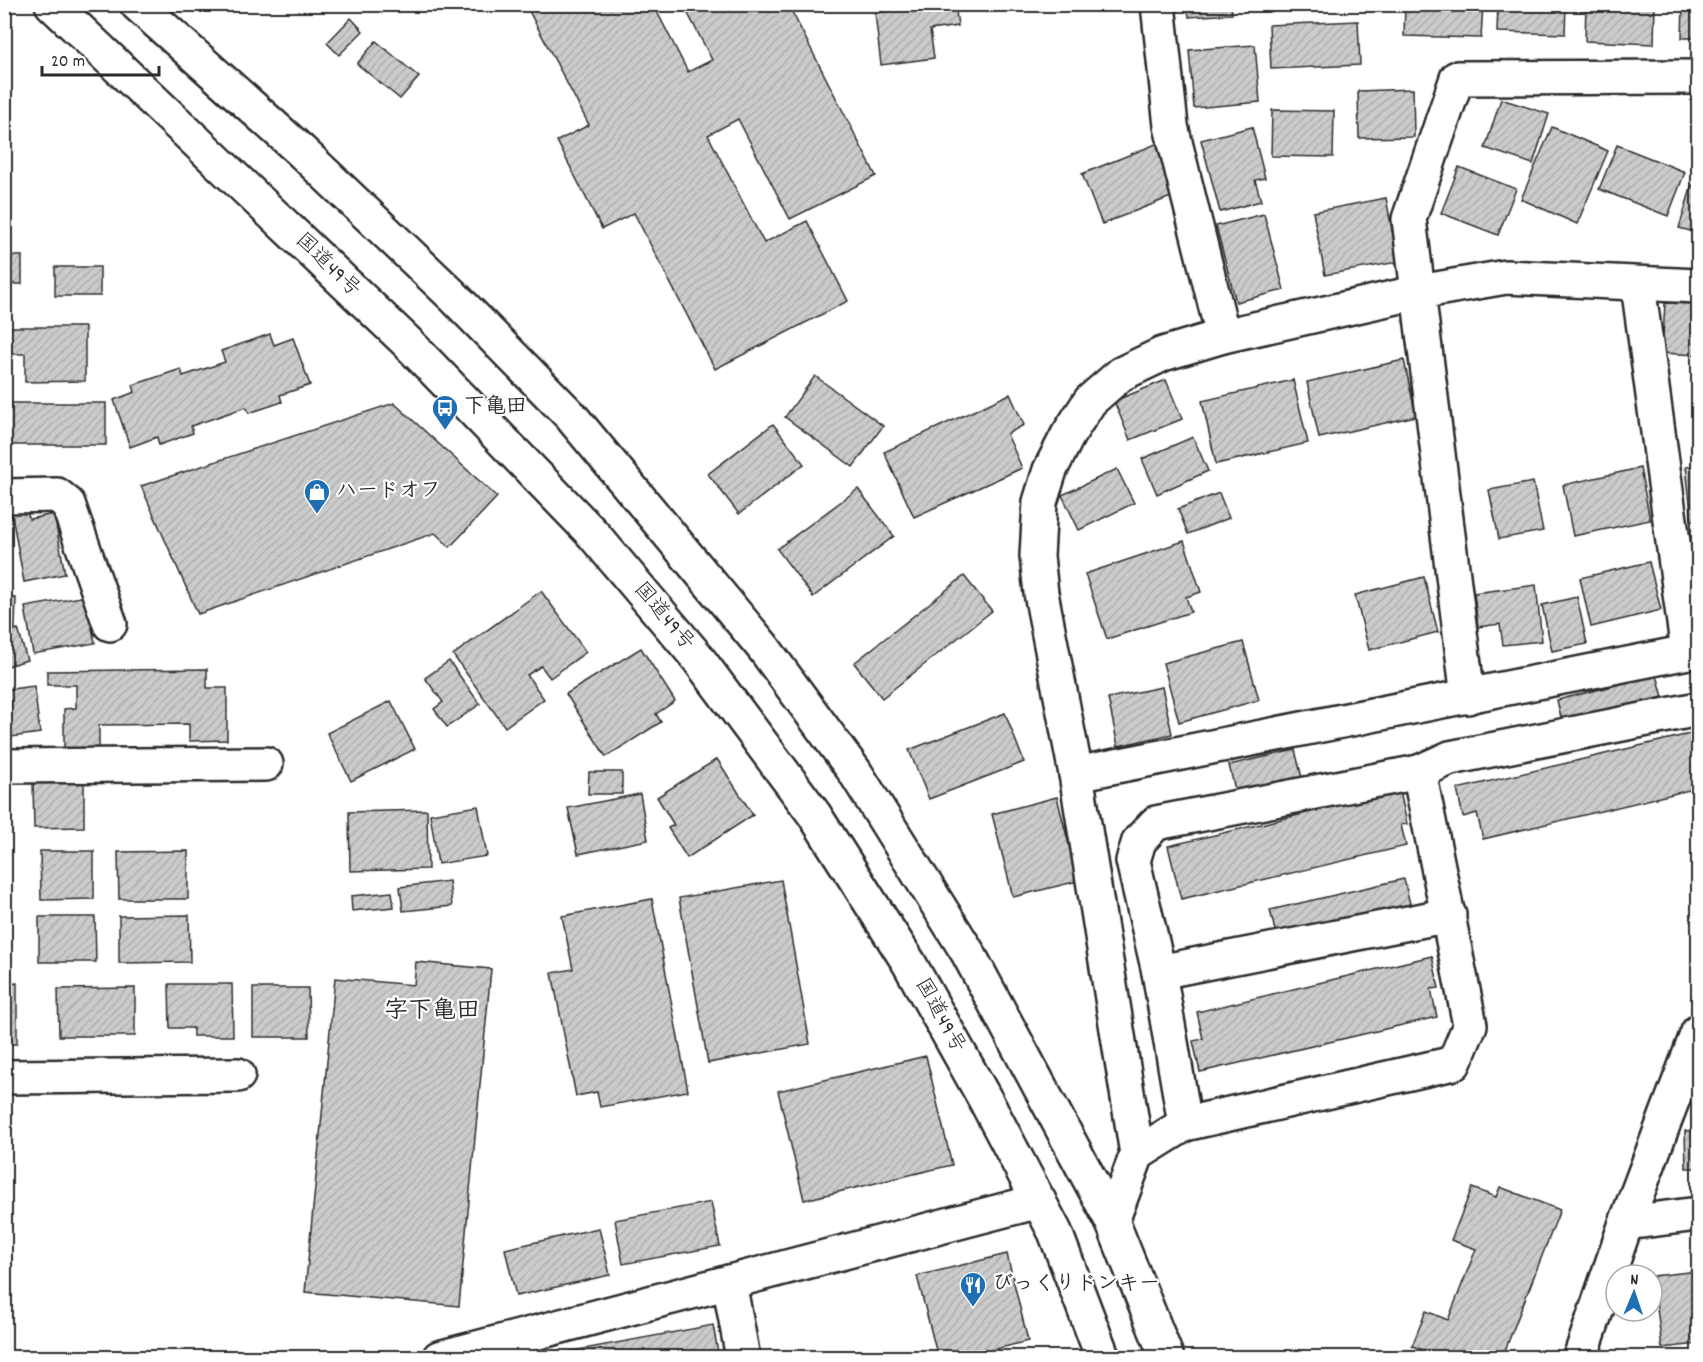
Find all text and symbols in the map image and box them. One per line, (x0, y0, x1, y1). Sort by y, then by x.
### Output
scale bar (42, 39, 159, 77)
text: 20 m (51, 50, 85, 75)
street label: 国道49号 (287, 227, 367, 305)
bus stop icon: 下亀田 (430, 393, 460, 431)
place label: 下亀田 (464, 393, 527, 423)
shop icon: ハードオフ (302, 477, 332, 515)
place label: ハードオフ (336, 477, 441, 507)
street label: 国道49号 (625, 576, 701, 658)
street label: 国道49号 (906, 973, 972, 1059)
district label: 字下亀田 (384, 995, 480, 1029)
north arrow (1604, 1263, 1664, 1323)
text: N (1630, 1269, 1639, 1292)
restaurant icon: びっくりドンキー (958, 1270, 988, 1308)
place label: びっくりドンキー (992, 1270, 1160, 1300)

